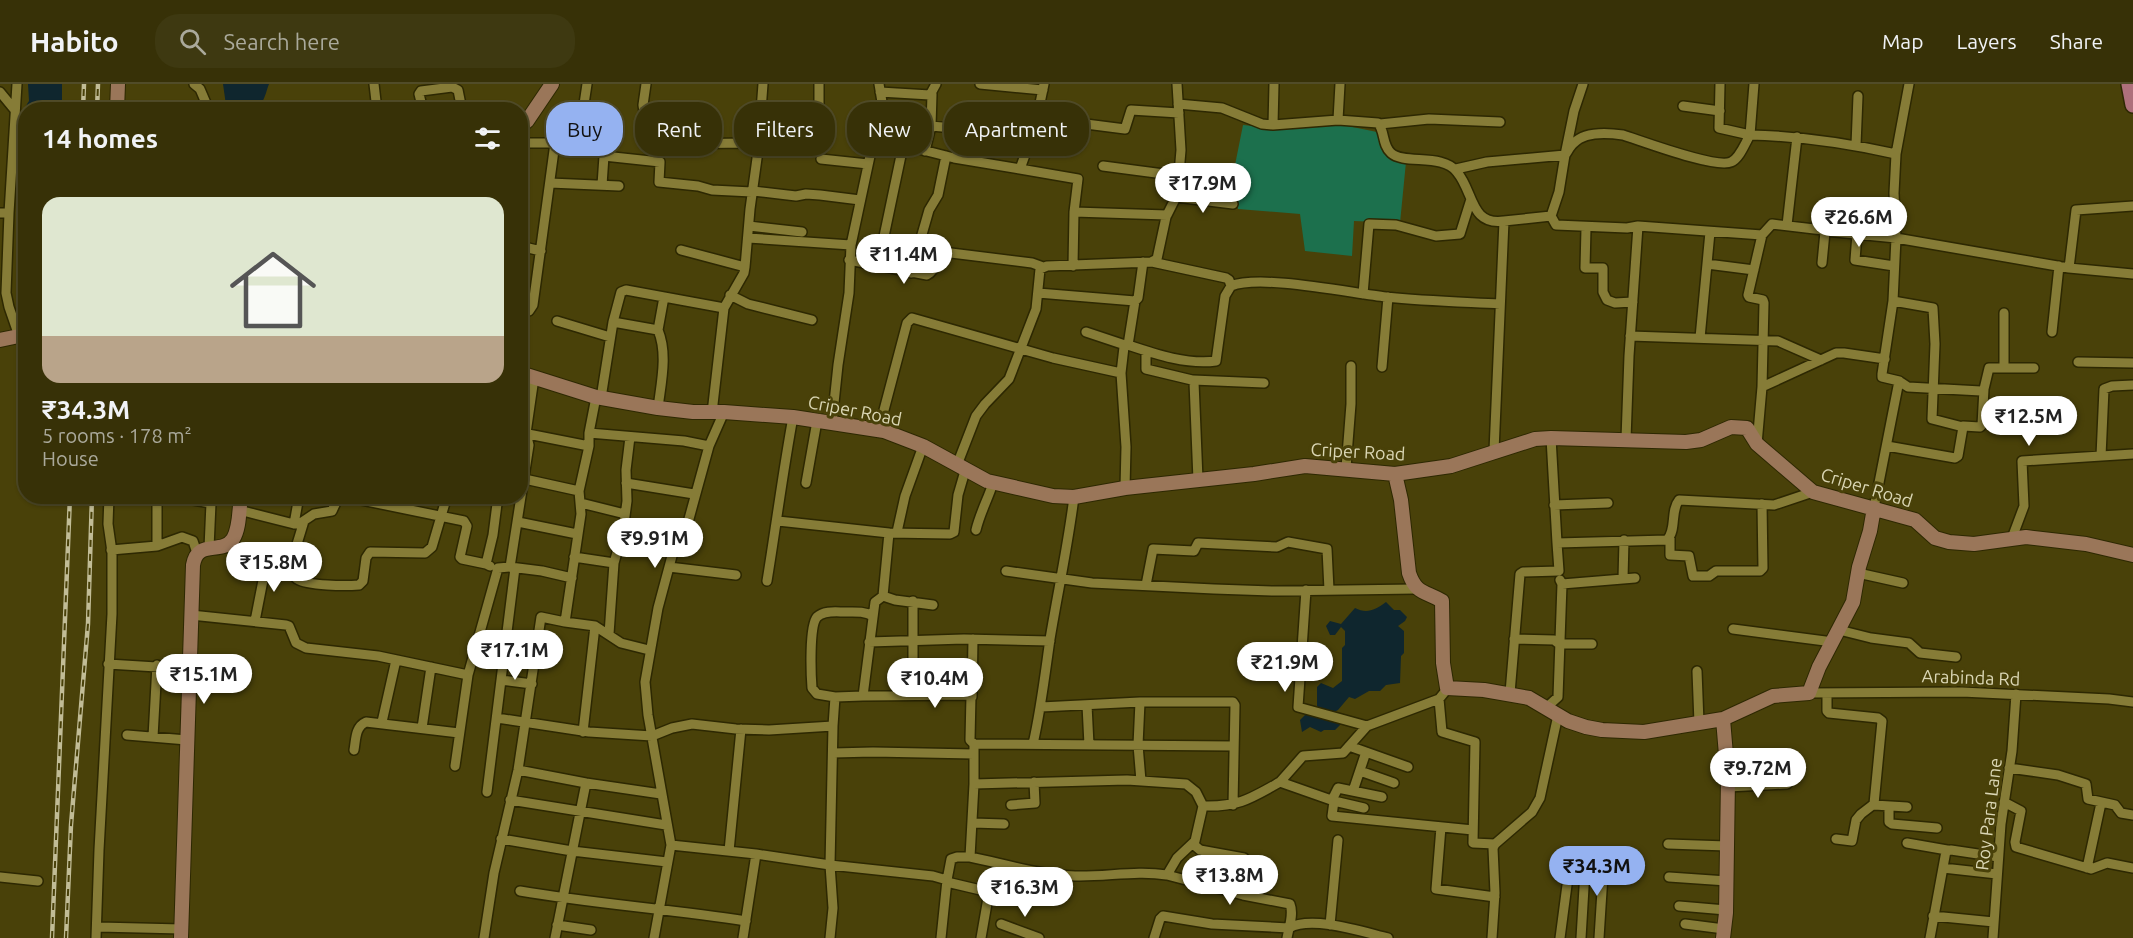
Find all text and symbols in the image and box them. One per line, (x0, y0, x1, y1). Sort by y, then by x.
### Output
search box (155, 14, 575, 68)
icon: search (176, 25, 209, 58)
text: Habito (30, 26, 119, 57)
text: Search here (224, 29, 340, 54)
text: Map (1882, 29, 1923, 53)
text: Layers (1956, 29, 2017, 53)
text: Share (2050, 29, 2103, 53)
chip: Buy (546, 102, 623, 156)
chip: Rent (635, 102, 722, 156)
chip: Filters (734, 102, 835, 156)
chip: New (847, 102, 932, 156)
chip: Apartment (944, 102, 1089, 156)
icon: filters (471, 122, 504, 155)
text: 14 homes (42, 124, 158, 153)
pin: ₹17.9M (1154, 163, 1252, 214)
text: ₹17.9M (1169, 171, 1237, 194)
pin: ₹26.6M (1810, 197, 1908, 248)
text: ₹26.6M (1825, 205, 1893, 228)
pin: ₹11.4M (855, 234, 953, 285)
icon: home (219, 236, 327, 344)
text: ₹11.4M (870, 242, 938, 265)
street label: Criper Road (806, 391, 904, 429)
text: ₹34.3M (42, 395, 130, 424)
pin: ₹12.5M (1980, 396, 2078, 447)
text: ₹12.5M (1995, 404, 2063, 427)
text: 5 rooms · 178 m² (42, 424, 192, 447)
street label: Criper Road (1310, 439, 1406, 463)
text: House (42, 447, 99, 470)
street label: Criper Road (1819, 464, 1915, 510)
pin: ₹9.91M (606, 518, 704, 569)
text: ₹9.91M (621, 526, 689, 549)
pin: ₹15.8M (225, 542, 323, 593)
text: ₹15.8M (240, 550, 308, 573)
pin: ₹17.1M (466, 630, 564, 681)
text: ₹17.1M (481, 638, 549, 661)
pin: ₹21.9M (1236, 642, 1334, 693)
text: ₹21.9M (1251, 650, 1319, 673)
pin: ₹15.1M (155, 654, 253, 705)
pin: ₹10.4M (886, 658, 984, 709)
text: ₹15.1M (170, 662, 238, 685)
street label: Arabinda Rd (1921, 665, 2021, 689)
text: ₹10.4M (901, 666, 969, 689)
pin: ₹9.72M (1709, 748, 1807, 799)
text: ₹9.72M (1724, 756, 1792, 779)
street label: Roy Para Lane (1971, 757, 2005, 871)
pin: ₹34.3M (1548, 846, 1646, 897)
text: ₹34.3M (1563, 854, 1631, 877)
pin: ₹13.8M (1181, 855, 1279, 906)
text: ₹13.8M (1196, 863, 1264, 886)
pin: ₹16.3M (976, 867, 1074, 918)
text: ₹16.3M (991, 875, 1059, 898)

